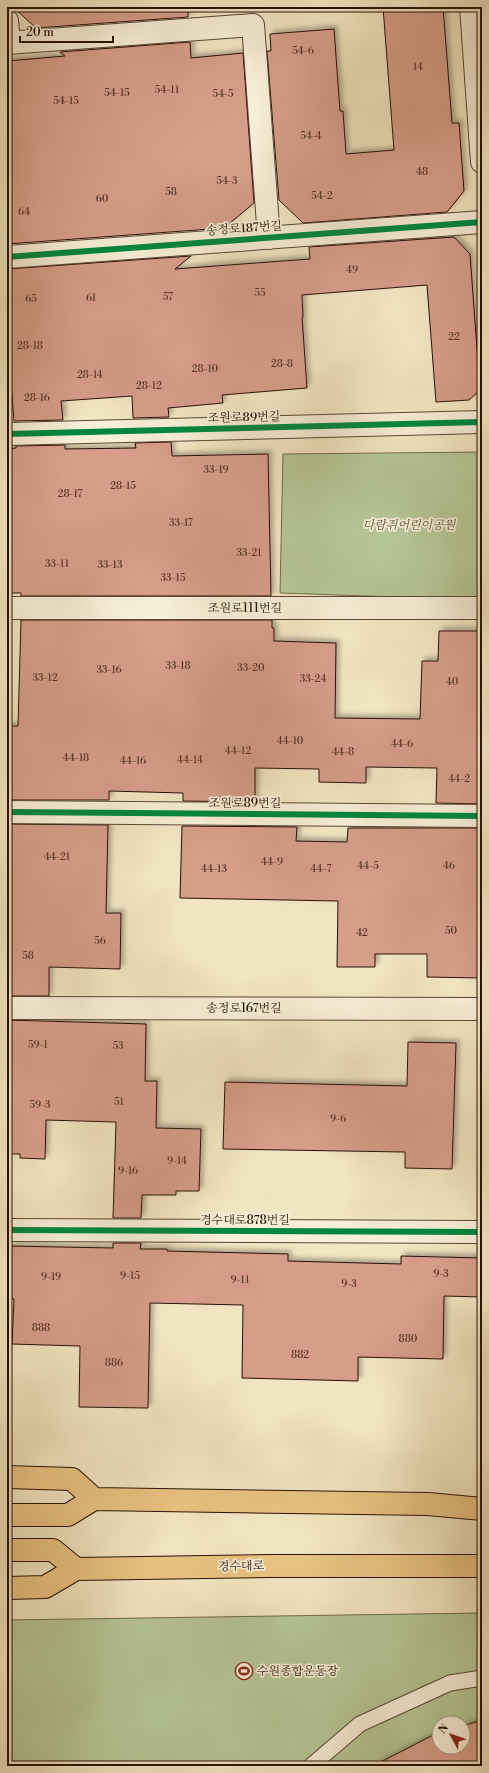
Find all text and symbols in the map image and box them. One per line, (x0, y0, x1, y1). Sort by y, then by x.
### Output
scale bar (20, 18, 113, 44)
text: 20 m (26, 25, 54, 40)
house number: 54-6 (292, 45, 314, 57)
house number: 14 (413, 61, 423, 73)
house number: 54-11 (155, 84, 180, 96)
house number: 54-15 (104, 87, 130, 99)
house number: 54-5 (212, 88, 234, 100)
house number: 54-15 (53, 95, 79, 107)
house number: 54-4 (300, 130, 322, 142)
house number: 48 (416, 166, 428, 178)
house number: 54-3 (216, 175, 238, 187)
house number: 58 (165, 186, 177, 198)
house number: 54-2 (311, 190, 333, 202)
house number: 60 (96, 193, 109, 205)
house number: 64 (18, 206, 30, 218)
street label: 송정로187번길 (206, 218, 283, 239)
house number: 49 (346, 264, 358, 276)
house number: 55 (254, 287, 266, 299)
house number: 57 (163, 291, 173, 303)
house number: 61 (86, 292, 97, 304)
house number: 65 (25, 293, 37, 305)
house number: 22 (448, 331, 460, 343)
house number: 28-18 (17, 340, 43, 352)
house number: 28-8 (271, 358, 293, 370)
house number: 28-10 (192, 363, 219, 375)
house number: 28-14 (77, 369, 103, 381)
house number: 28-12 (136, 380, 162, 392)
house number: 28-16 (24, 392, 50, 404)
street label: 조원로89번길 (208, 409, 280, 426)
house number: 33-19 (204, 464, 229, 476)
house number: 28-15 (110, 480, 136, 492)
house number: 28-17 (58, 488, 82, 500)
house number: 33-17 (169, 517, 193, 529)
park label: 다람쥐어린이공원 (363, 518, 457, 533)
house number: 33-21 (236, 547, 262, 559)
house number: 33-11 (45, 558, 70, 570)
house number: 33-13 (98, 559, 123, 571)
house number: 33-15 (161, 572, 186, 584)
street label: 조원로111번길 (208, 601, 282, 616)
house number: 33-18 (165, 660, 191, 672)
house number: 33-20 (237, 662, 265, 674)
house number: 33-16 (97, 664, 122, 676)
house number: 33-12 (32, 672, 58, 684)
house number: 33-24 (300, 673, 326, 685)
house number: 40 (446, 676, 459, 688)
house number: 44-10 (277, 735, 304, 747)
house number: 44-6 (391, 738, 413, 750)
house number: 44-12 (225, 745, 251, 757)
house number: 44-8 (332, 746, 354, 758)
house number: 44-18 (63, 752, 89, 764)
house number: 44-14 (177, 754, 203, 766)
house number: 44-16 (120, 755, 146, 767)
house number: 44-2 (448, 773, 470, 785)
street label: 조원로89번길 (209, 796, 281, 811)
house number: 44-21 (44, 851, 71, 863)
house number: 44-9 (261, 856, 283, 868)
house number: 44-5 (357, 860, 379, 872)
house number: 46 (443, 860, 455, 872)
house number: 44-13 (201, 863, 227, 875)
house number: 44-7 (310, 863, 332, 875)
house number: 50 (445, 925, 457, 937)
house number: 42 (356, 927, 368, 939)
house number: 56 (94, 935, 106, 947)
house number: 58 (22, 950, 34, 962)
street label: 송정로167번길 (206, 1001, 282, 1016)
house number: 59-1 (28, 1039, 49, 1051)
house number: 53 (112, 1040, 124, 1052)
house number: 51 (114, 1096, 125, 1108)
house number: 59-3 (29, 1099, 51, 1111)
house number: 9-6 (330, 1113, 346, 1125)
house number: 9-14 (167, 1155, 187, 1167)
house number: 9-16 (118, 1165, 138, 1177)
street label: 경수대로878번길 (200, 1213, 290, 1228)
house number: 9-3 (433, 1268, 449, 1280)
house number: 9-15 (120, 1270, 140, 1282)
house number: 9-19 (41, 1271, 61, 1283)
house number: 9-11 (231, 1274, 250, 1286)
house number: 9-3 (341, 1278, 357, 1290)
house number: 888 (32, 1322, 50, 1334)
house number: 880 (399, 1333, 418, 1345)
house number: 882 (291, 1349, 309, 1361)
house number: 886 (105, 1357, 123, 1369)
street label: 경수대로 (218, 1559, 265, 1574)
sports icon: 수원종합운동장 (234, 1661, 254, 1681)
place label: 수원종합운동장 (257, 1664, 339, 1679)
north arrow (431, 1715, 471, 1755)
text: N (436, 1721, 452, 1737)

